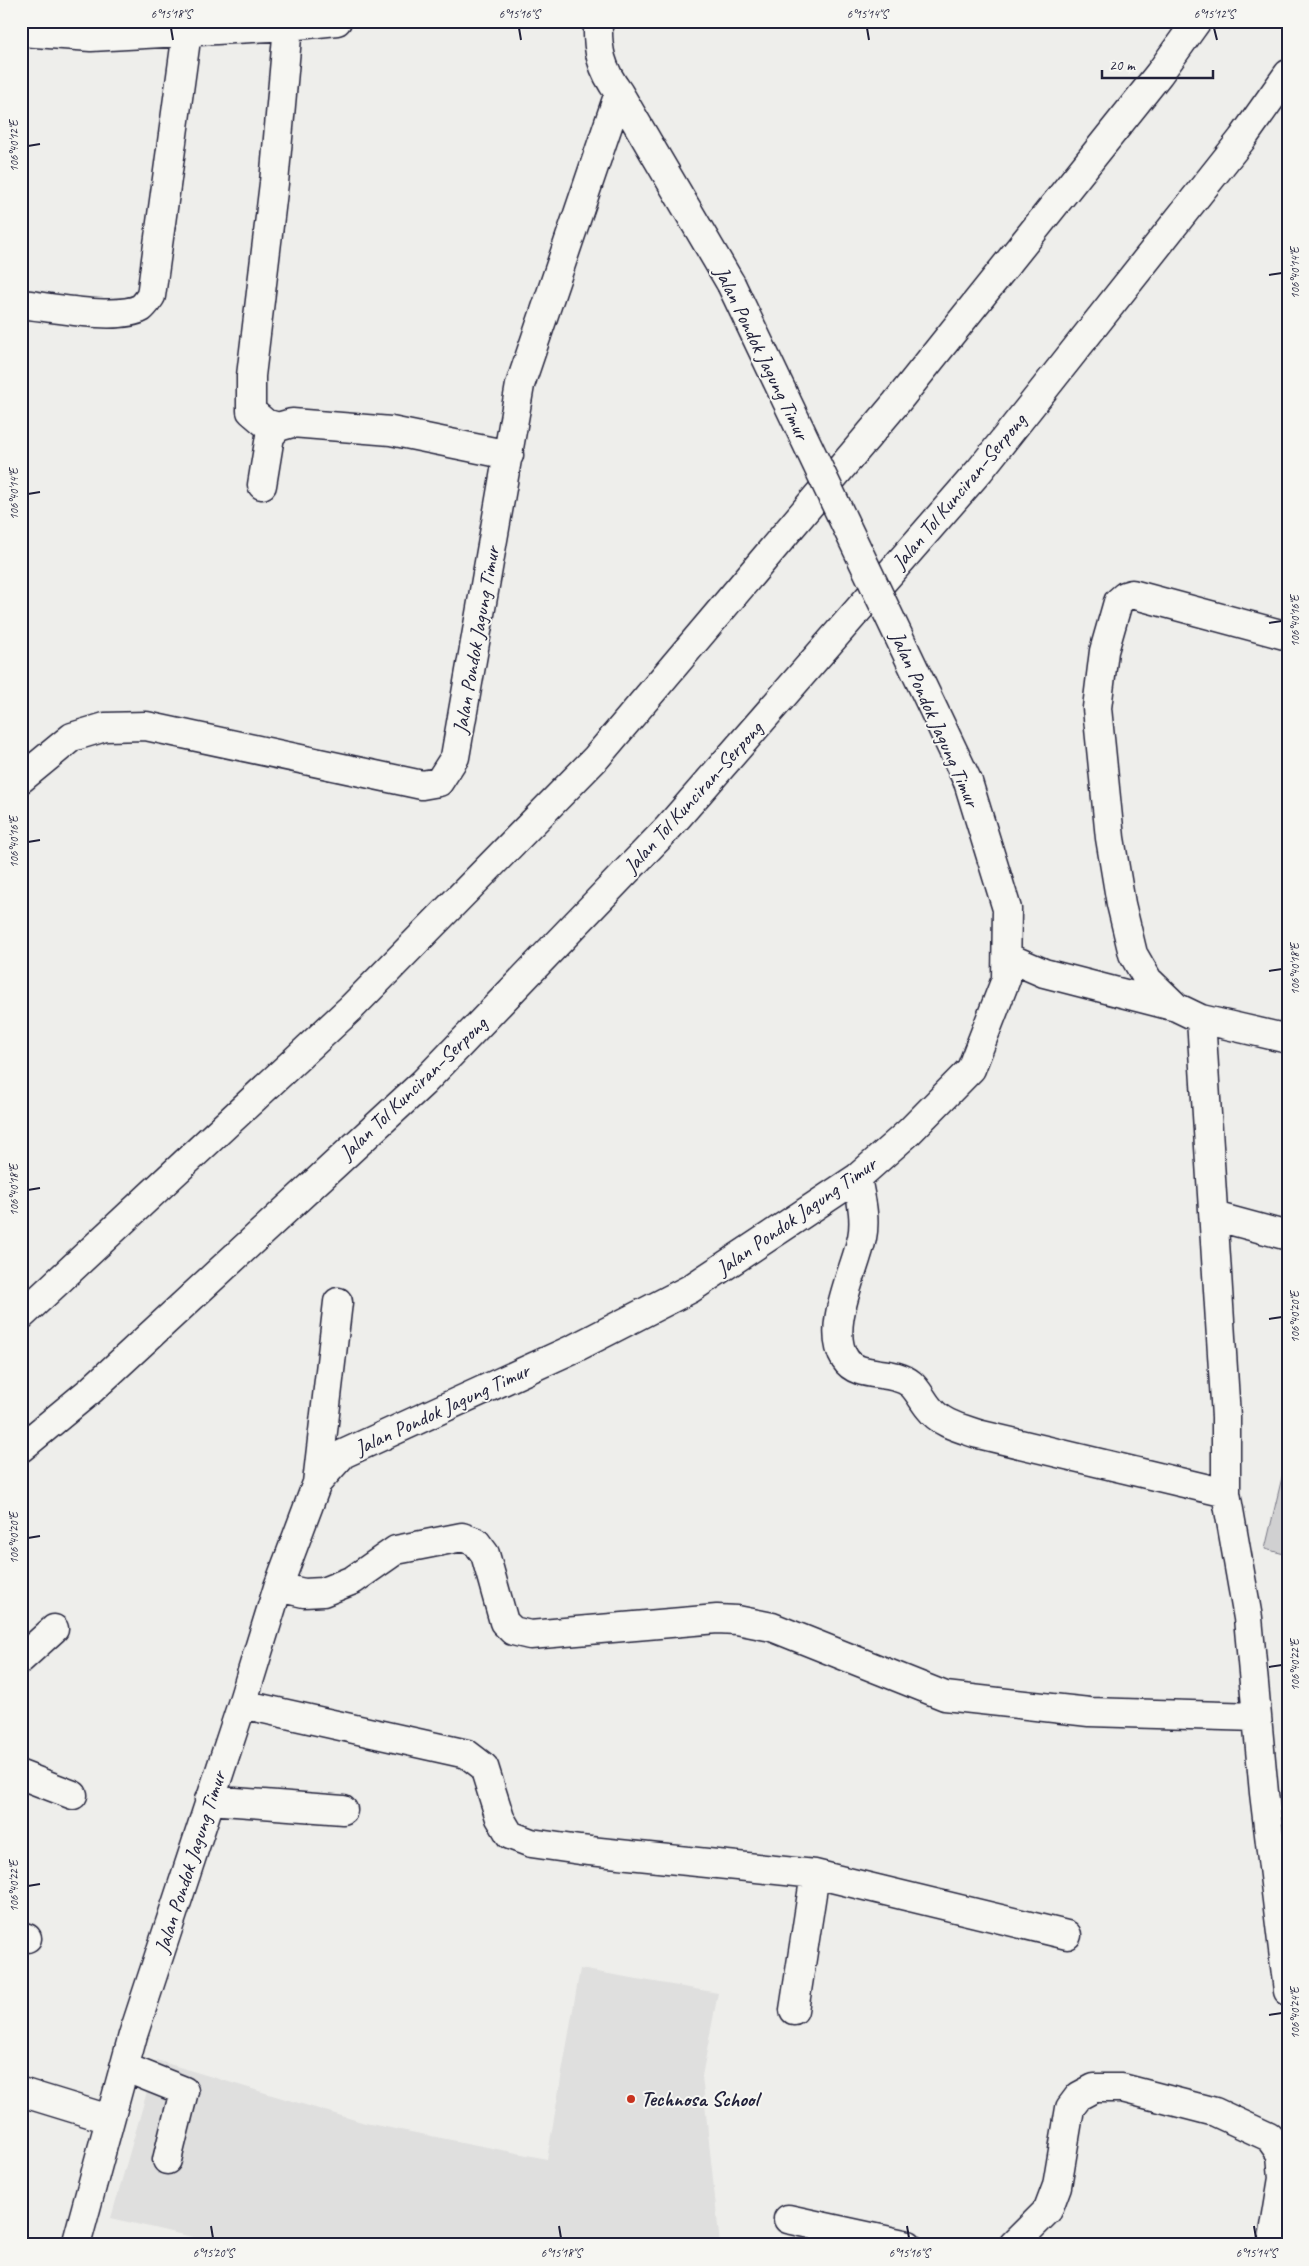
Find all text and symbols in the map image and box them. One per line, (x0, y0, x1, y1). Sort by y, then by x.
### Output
text: 6°15'18"S (151, 6, 193, 22)
text: 6°15'16"S (499, 6, 541, 22)
text: 6°15'14"S (847, 6, 889, 22)
text: 6°15'12"S (1194, 6, 1236, 22)
scale bar (1102, 48, 1213, 80)
text: 20 m (1109, 56, 1136, 75)
text: 106°40'12"E (6, 118, 22, 172)
text: 106°40'14"E (1287, 245, 1303, 299)
street label: Jalan Pondok Jagung Timur (708, 261, 816, 446)
street label: Jalan Tol Kunciran–Serpong (885, 406, 1033, 575)
text: 106°40'14"E (6, 466, 22, 520)
street label: Jalan Pondok Jagung Timur (447, 542, 506, 736)
text: 106°40'16"E (1287, 593, 1303, 647)
street label: Jalan Pondok Jagung Timur (884, 626, 986, 813)
street label: Jalan Tol Kunciran–Serpong (617, 714, 769, 879)
text: 106°40'16"E (6, 814, 22, 868)
text: 106°40'18"E (1287, 941, 1303, 995)
street label: Jalan Tol Kunciran–Serpong (333, 1010, 494, 1166)
street label: Jalan Pondok Jagung Timur (710, 1150, 883, 1282)
text: 106°40'18"E (6, 1162, 22, 1216)
text: 106°40'20"E (1287, 1289, 1303, 1343)
street label: Jalan Pondok Jagung Timur (350, 1356, 536, 1461)
text: 106°40'20"E (6, 1510, 22, 1564)
text: 106°40'22"E (1287, 1637, 1303, 1691)
street label: Jalan Pondok Jagung Timur (148, 1766, 232, 1957)
text: 106°40'22"E (6, 1858, 22, 1912)
text: 106°40'24"E (1287, 1985, 1303, 2039)
place label: Technosa School (641, 2086, 762, 2112)
marker: Technosa School (625, 2093, 637, 2105)
text: 6°15'20"S (193, 2245, 235, 2261)
text: 6°15'18"S (541, 2245, 583, 2261)
text: 6°15'16"S (889, 2245, 931, 2261)
text: 6°15'14"S (1236, 2245, 1278, 2261)

